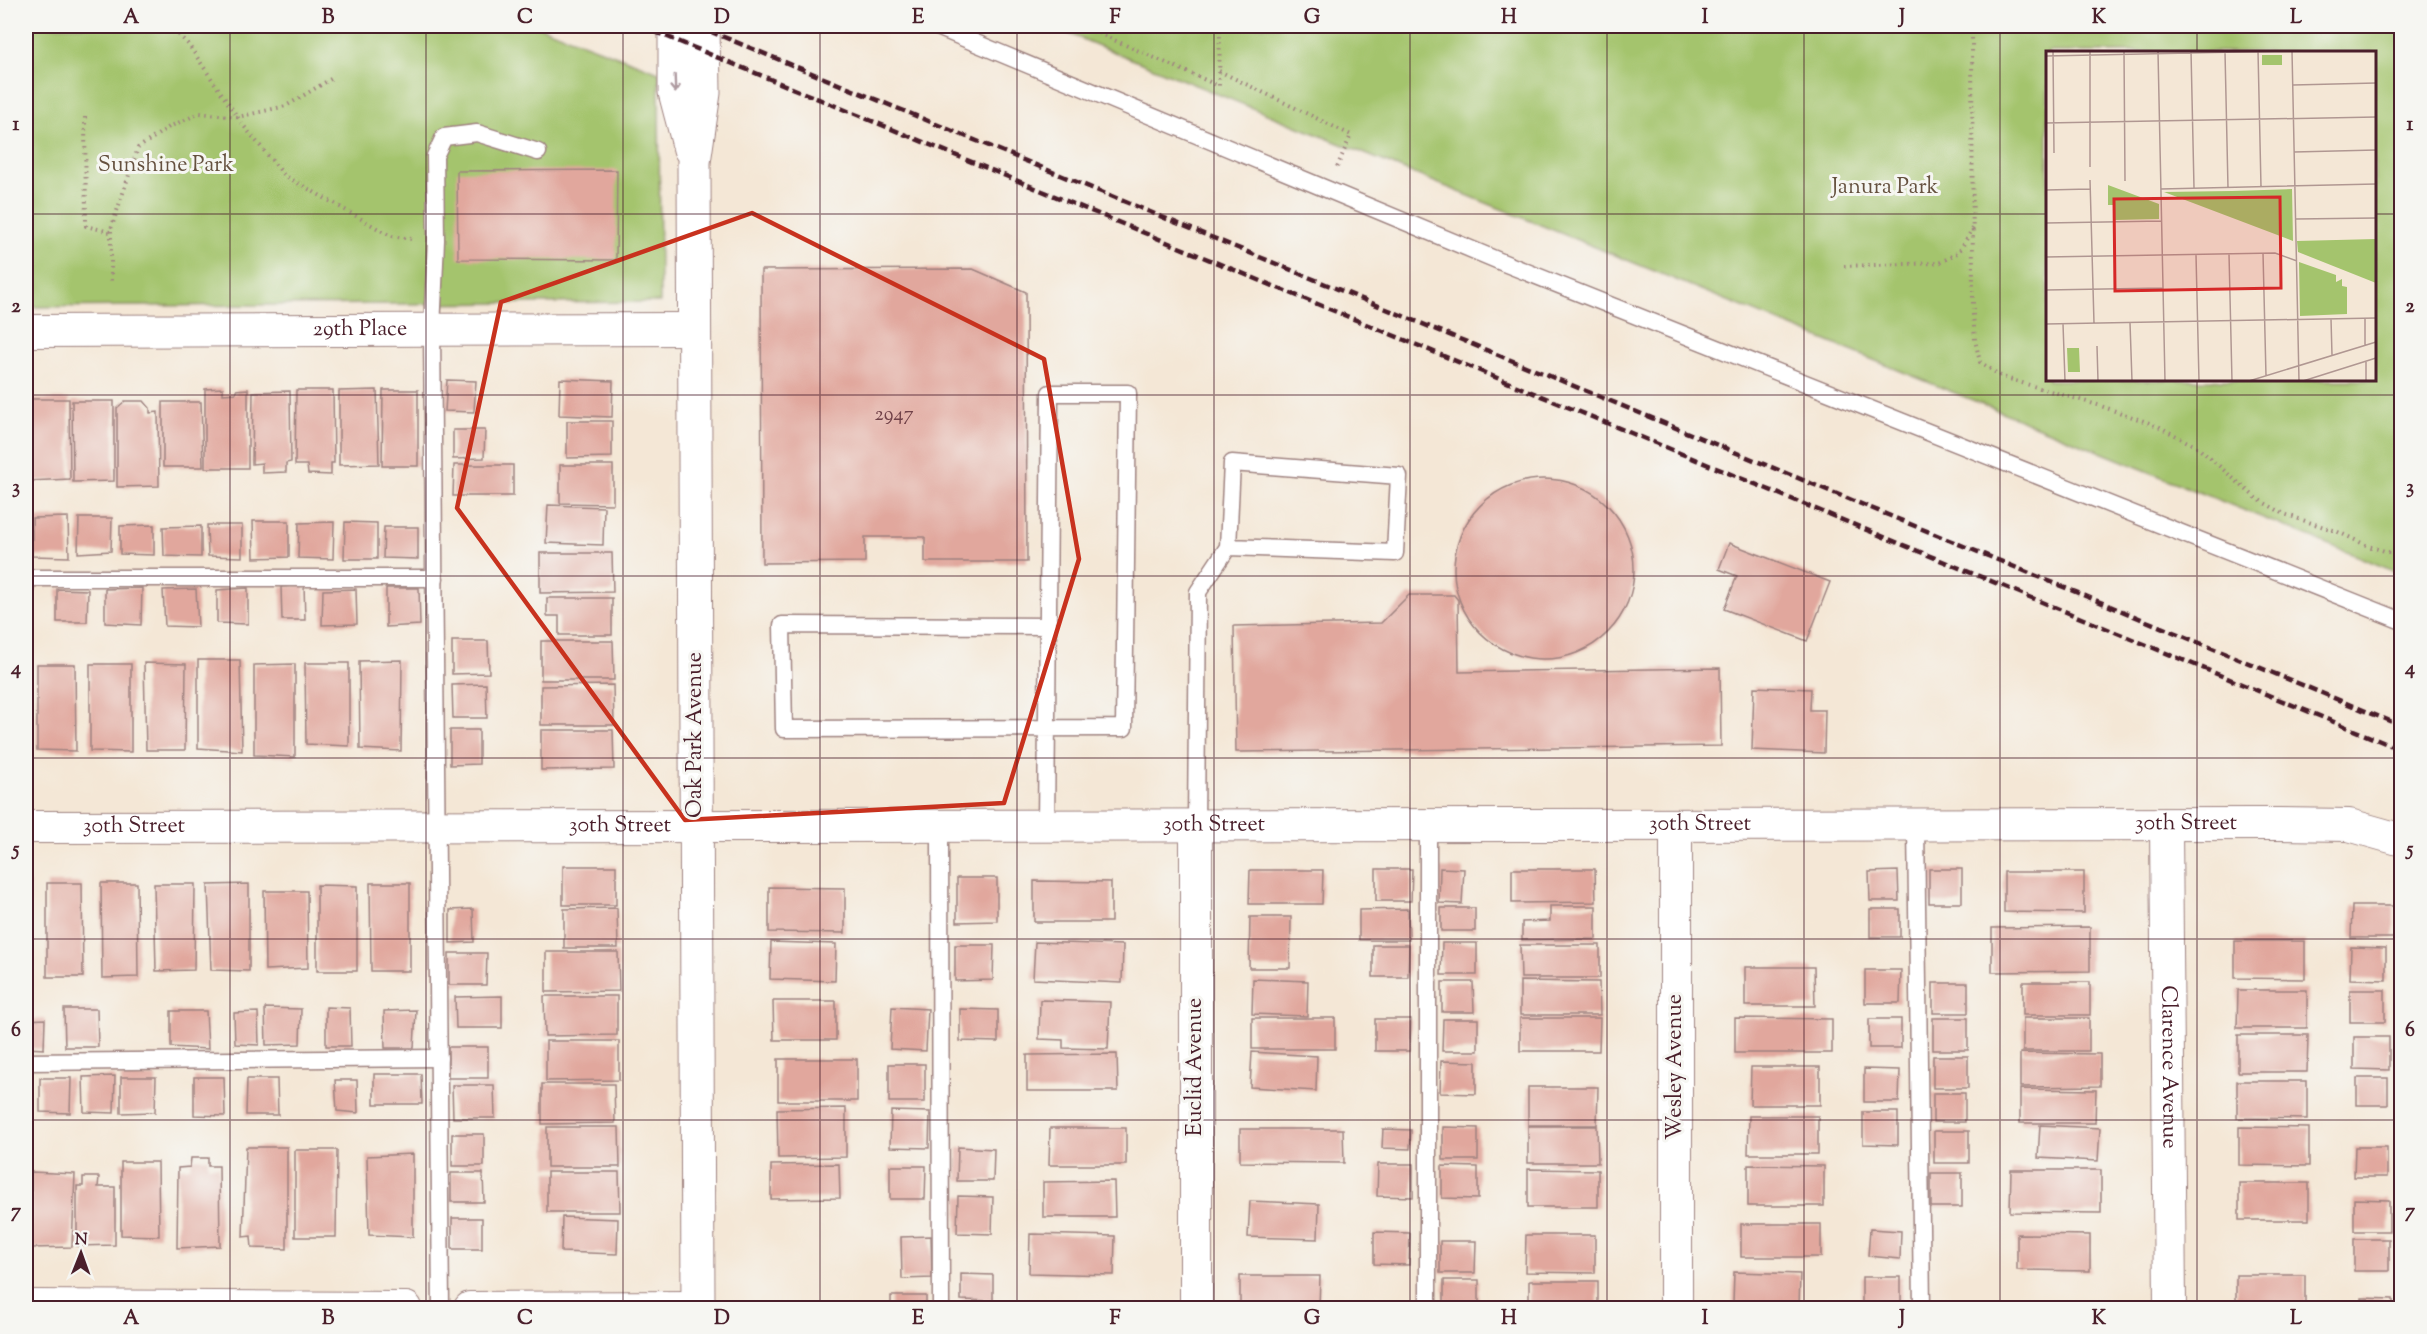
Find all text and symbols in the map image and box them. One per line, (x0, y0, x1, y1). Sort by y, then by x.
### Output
text: A (123, 4, 140, 33)
text: B (322, 4, 335, 33)
text: C (517, 4, 533, 33)
text: D (714, 4, 730, 33)
text: E (912, 4, 925, 33)
text: F (1109, 4, 1121, 33)
text: G (1304, 4, 1321, 33)
text: H (1501, 4, 1517, 33)
text: I (1702, 4, 1709, 33)
text: J (1897, 4, 1905, 33)
text: K (2092, 4, 2107, 33)
text: L (2290, 4, 2303, 33)
inset map (2046, 51, 2376, 381)
one-way arrow (669, 73, 681, 93)
text: 1 (13, 111, 20, 140)
text: 1 (2407, 111, 2414, 140)
park label: Sunshine Park (98, 150, 234, 182)
park label: Janura Park (1830, 172, 1939, 204)
text: 2 (11, 293, 21, 322)
text: 2 (2405, 293, 2415, 322)
street label: 29th Place (313, 314, 407, 346)
house number: 2947 (874, 401, 914, 430)
text: 3 (12, 474, 20, 503)
text: 3 (2406, 474, 2414, 503)
street label: Oak Park Avenue (680, 652, 712, 818)
text: 4 (10, 655, 21, 684)
text: 4 (2404, 655, 2415, 684)
street label: 30th Street (2135, 808, 2238, 840)
street label: 30th Street (1163, 809, 1266, 841)
street label: 30th Street (1649, 809, 1752, 841)
street label: 30th Street (569, 810, 672, 842)
street label: 30th Street (83, 811, 186, 843)
text: 5 (11, 836, 20, 865)
text: 5 (2405, 836, 2414, 865)
street label: Clarence Avenue (2151, 985, 2185, 1149)
street label: Wesley Avenue (1660, 994, 1692, 1140)
street label: Euclid Avenue (1180, 998, 1212, 1136)
text: 6 (11, 1017, 21, 1046)
text: 6 (2405, 1017, 2415, 1046)
text: 7 (11, 1198, 22, 1227)
text: 7 (2405, 1198, 2416, 1227)
north arrow (51, 1223, 111, 1283)
text: N (75, 1229, 88, 1252)
text: A (123, 1305, 140, 1334)
text: B (322, 1305, 335, 1334)
text: C (517, 1305, 533, 1334)
text: D (714, 1305, 730, 1334)
text: E (912, 1305, 925, 1334)
text: F (1109, 1305, 1121, 1334)
text: G (1304, 1305, 1321, 1334)
text: H (1501, 1305, 1517, 1334)
text: I (1702, 1305, 1709, 1334)
text: J (1897, 1305, 1905, 1334)
text: K (2092, 1305, 2107, 1334)
text: L (2290, 1305, 2303, 1334)

